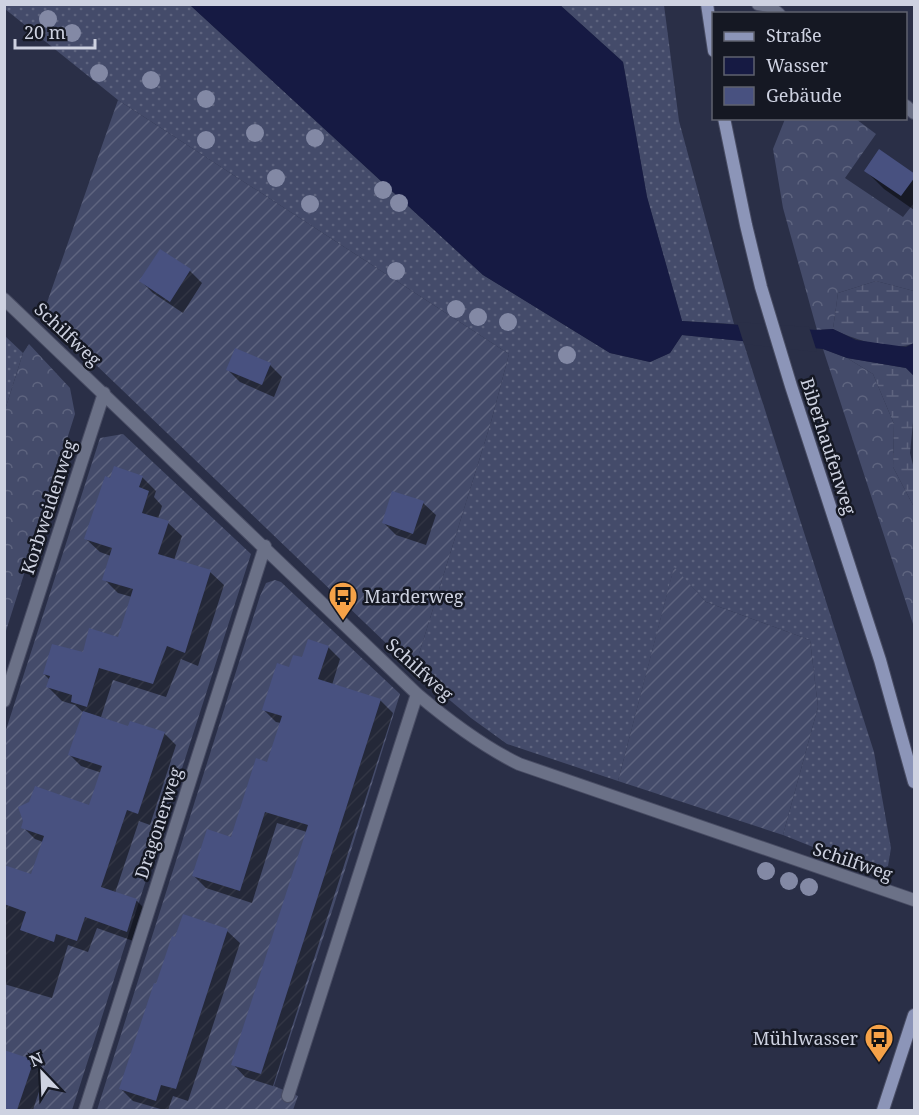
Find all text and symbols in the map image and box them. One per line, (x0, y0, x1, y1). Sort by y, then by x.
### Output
scale bar (15, 12, 94, 50)
legend (712, 12, 907, 120)
text: 20 m (24, 20, 66, 44)
text: Straße (766, 23, 822, 47)
text: Wasser (766, 53, 829, 77)
text: Gebäude (766, 83, 842, 107)
street label: Schilfweg (30, 297, 107, 371)
street label: Biberhaufenweg (796, 375, 863, 518)
street label: Korbweidenweg (15, 436, 81, 577)
bus stop icon: Marderweg (327, 580, 359, 622)
place label: Marderweg (364, 584, 464, 608)
street label: Schilfweg (381, 632, 459, 706)
street label: Dragonerweg (129, 764, 187, 882)
street label: Schilfweg (810, 836, 896, 886)
bus stop icon: Mühlwasser (863, 1022, 895, 1064)
place label: Mühlwasser (753, 1026, 859, 1050)
north arrow (12, 1043, 72, 1103)
text: N (26, 1046, 47, 1072)

